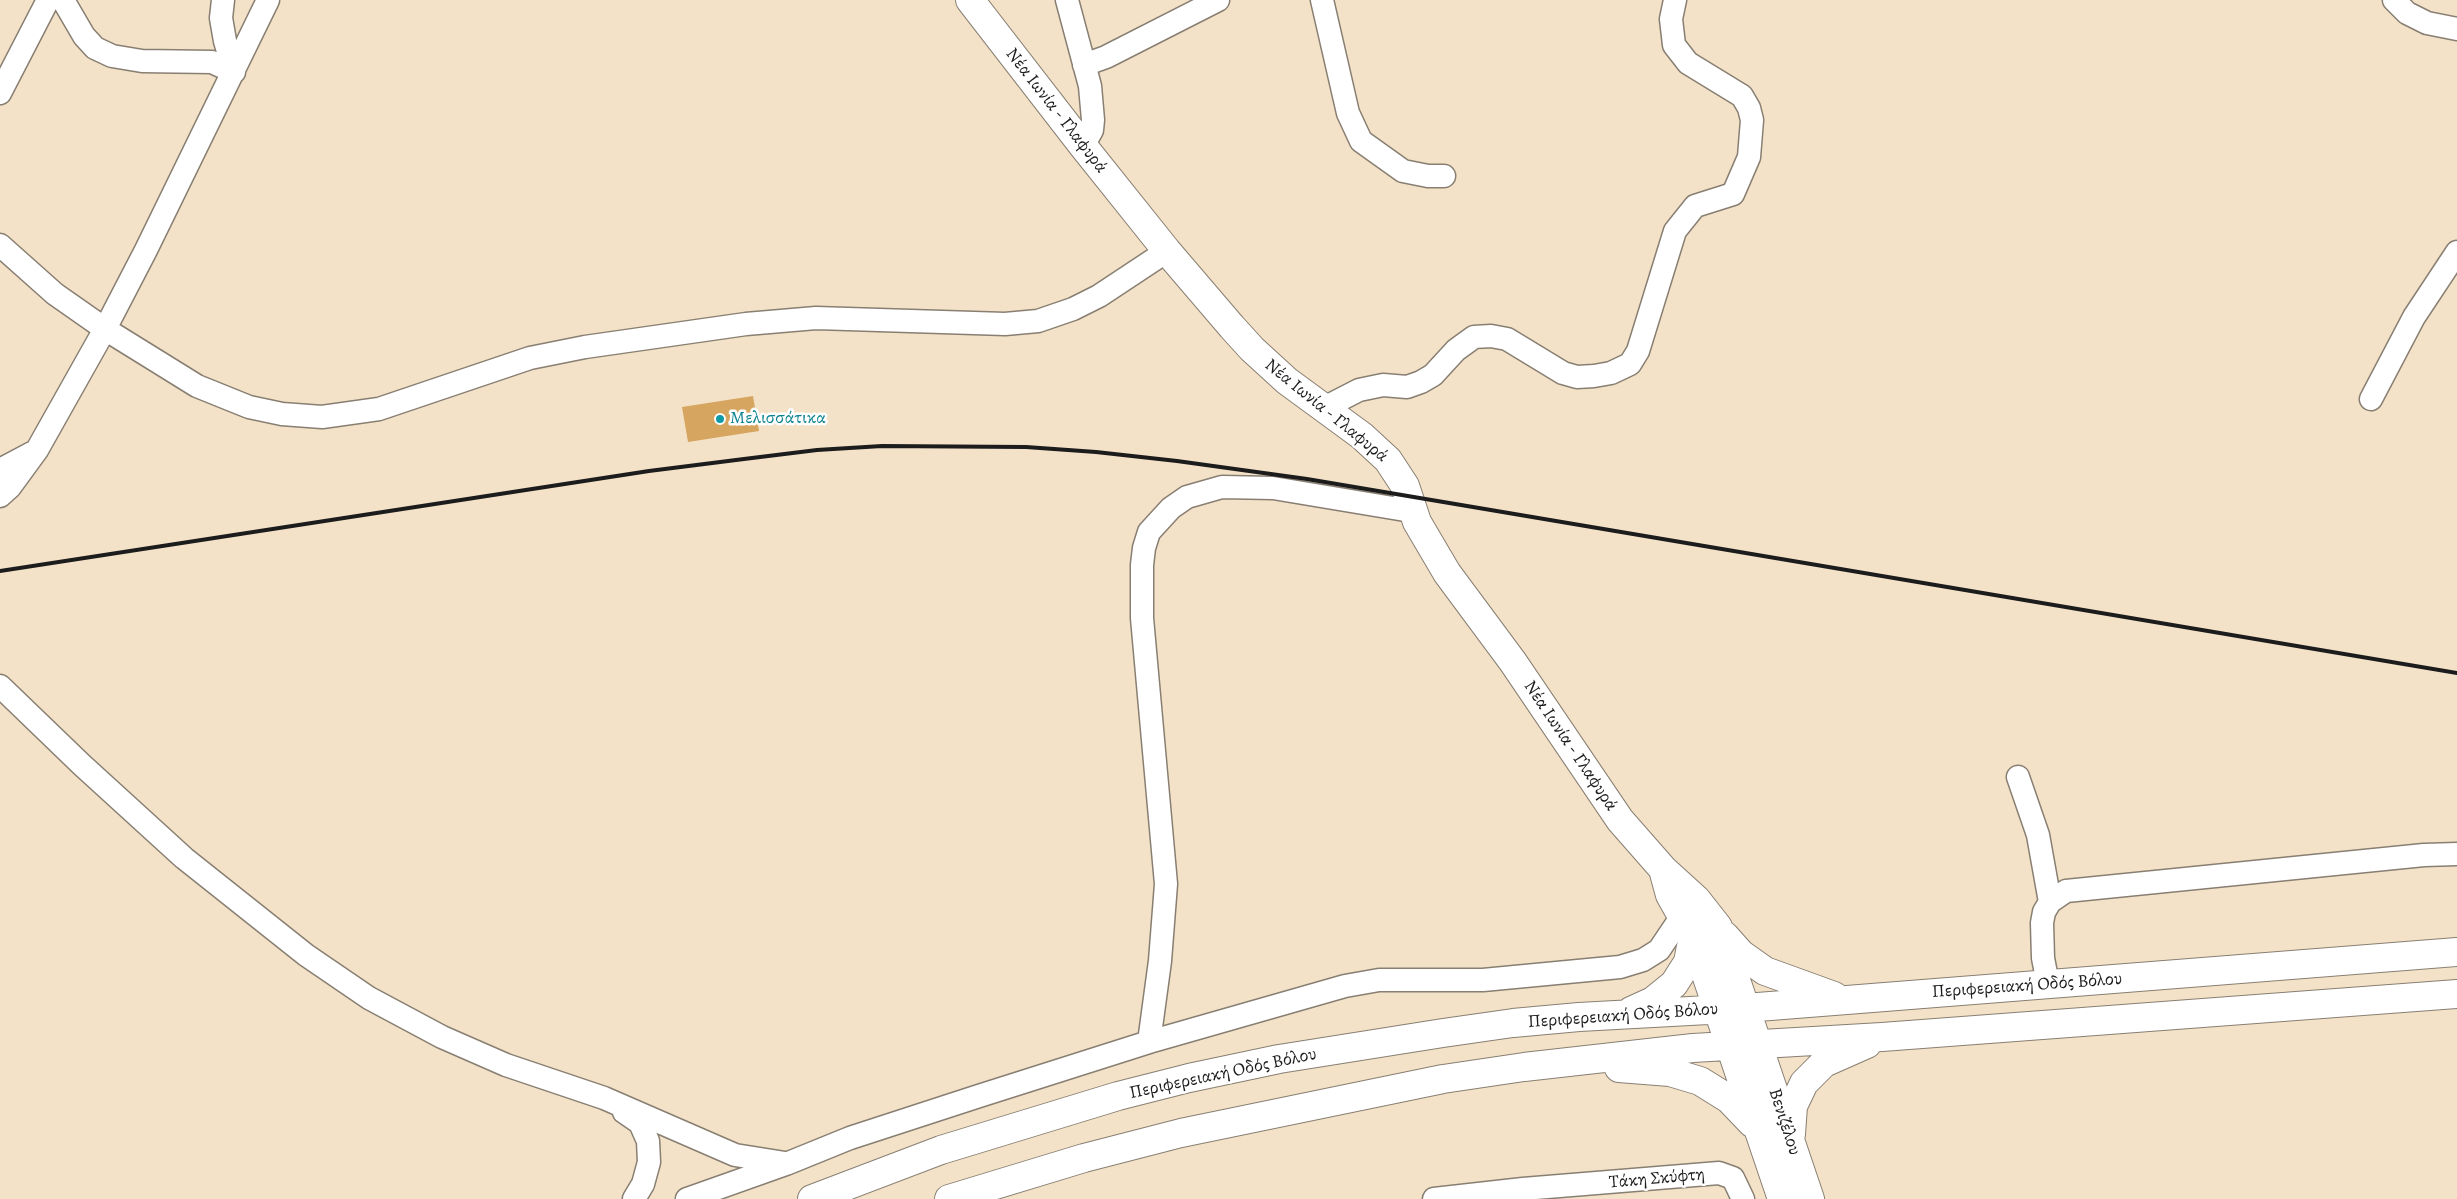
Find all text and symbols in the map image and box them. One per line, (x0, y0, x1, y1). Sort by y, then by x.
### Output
street label: Νέα Ιωνία - Γλαφυρά (1001, 44, 1111, 178)
street label: Νέα Ιωνία - Γλαφυρά (1260, 355, 1392, 467)
place label: Μελισσάτικα (730, 408, 826, 430)
marker: Μελισσάτικα (714, 413, 726, 425)
street label: Νέα Ιωνία - Γλαφυρά (1518, 677, 1622, 815)
street label: Περιφερειακή Οδός Βόλου (1931, 969, 2123, 1003)
street label: Περιφερειακή Οδός Βόλου (1527, 999, 1719, 1033)
street label: Περιφερειακή Οδός Βόλου (1128, 1044, 1318, 1104)
street label: Βενιζέλου (1763, 1086, 1805, 1158)
street label: Τάκη Σκύφτη (1608, 1164, 1706, 1194)

